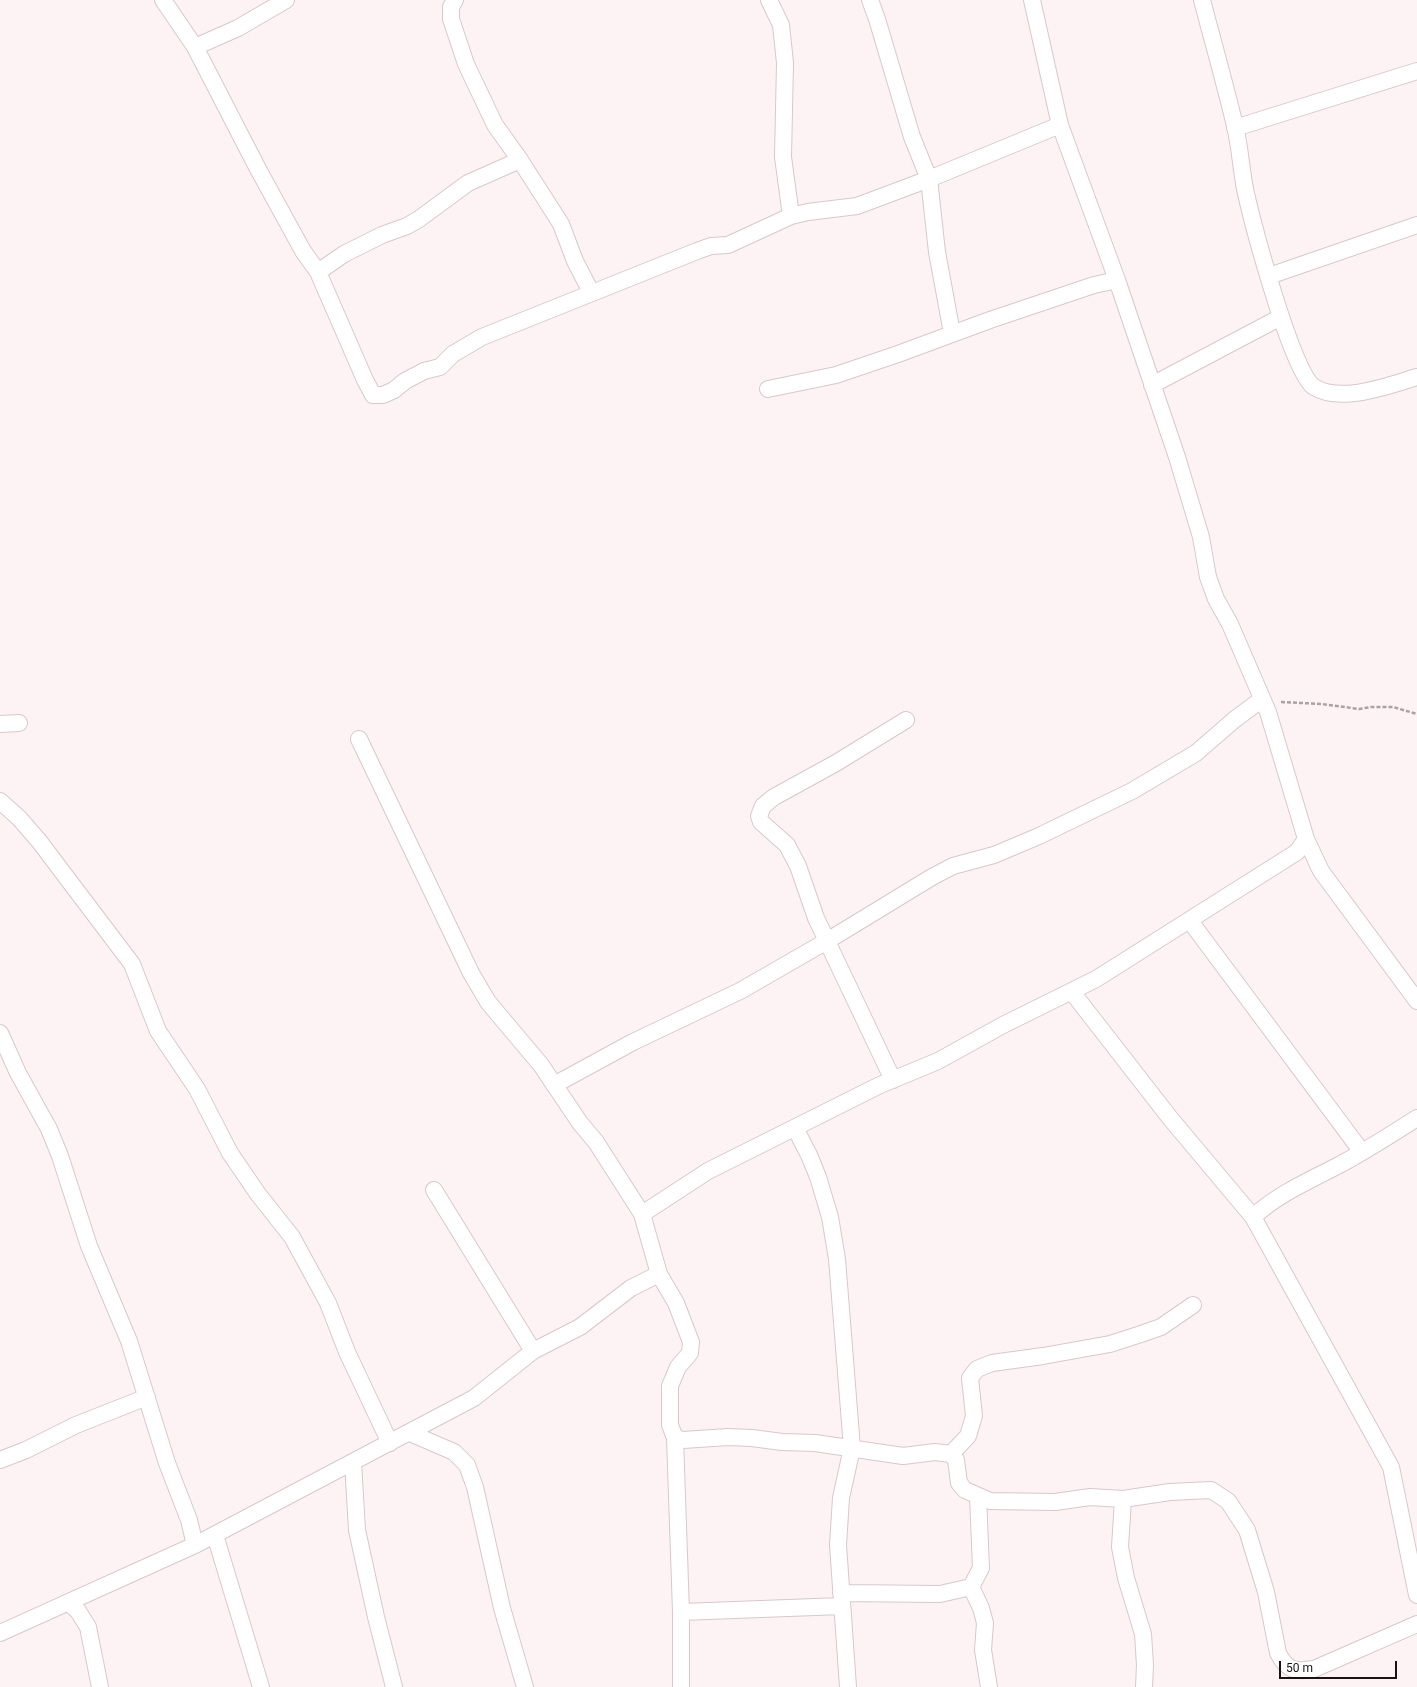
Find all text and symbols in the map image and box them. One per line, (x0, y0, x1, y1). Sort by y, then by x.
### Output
scale bar (1281, 1653, 1399, 1679)
text: 50 m (1286, 1661, 1313, 1675)

